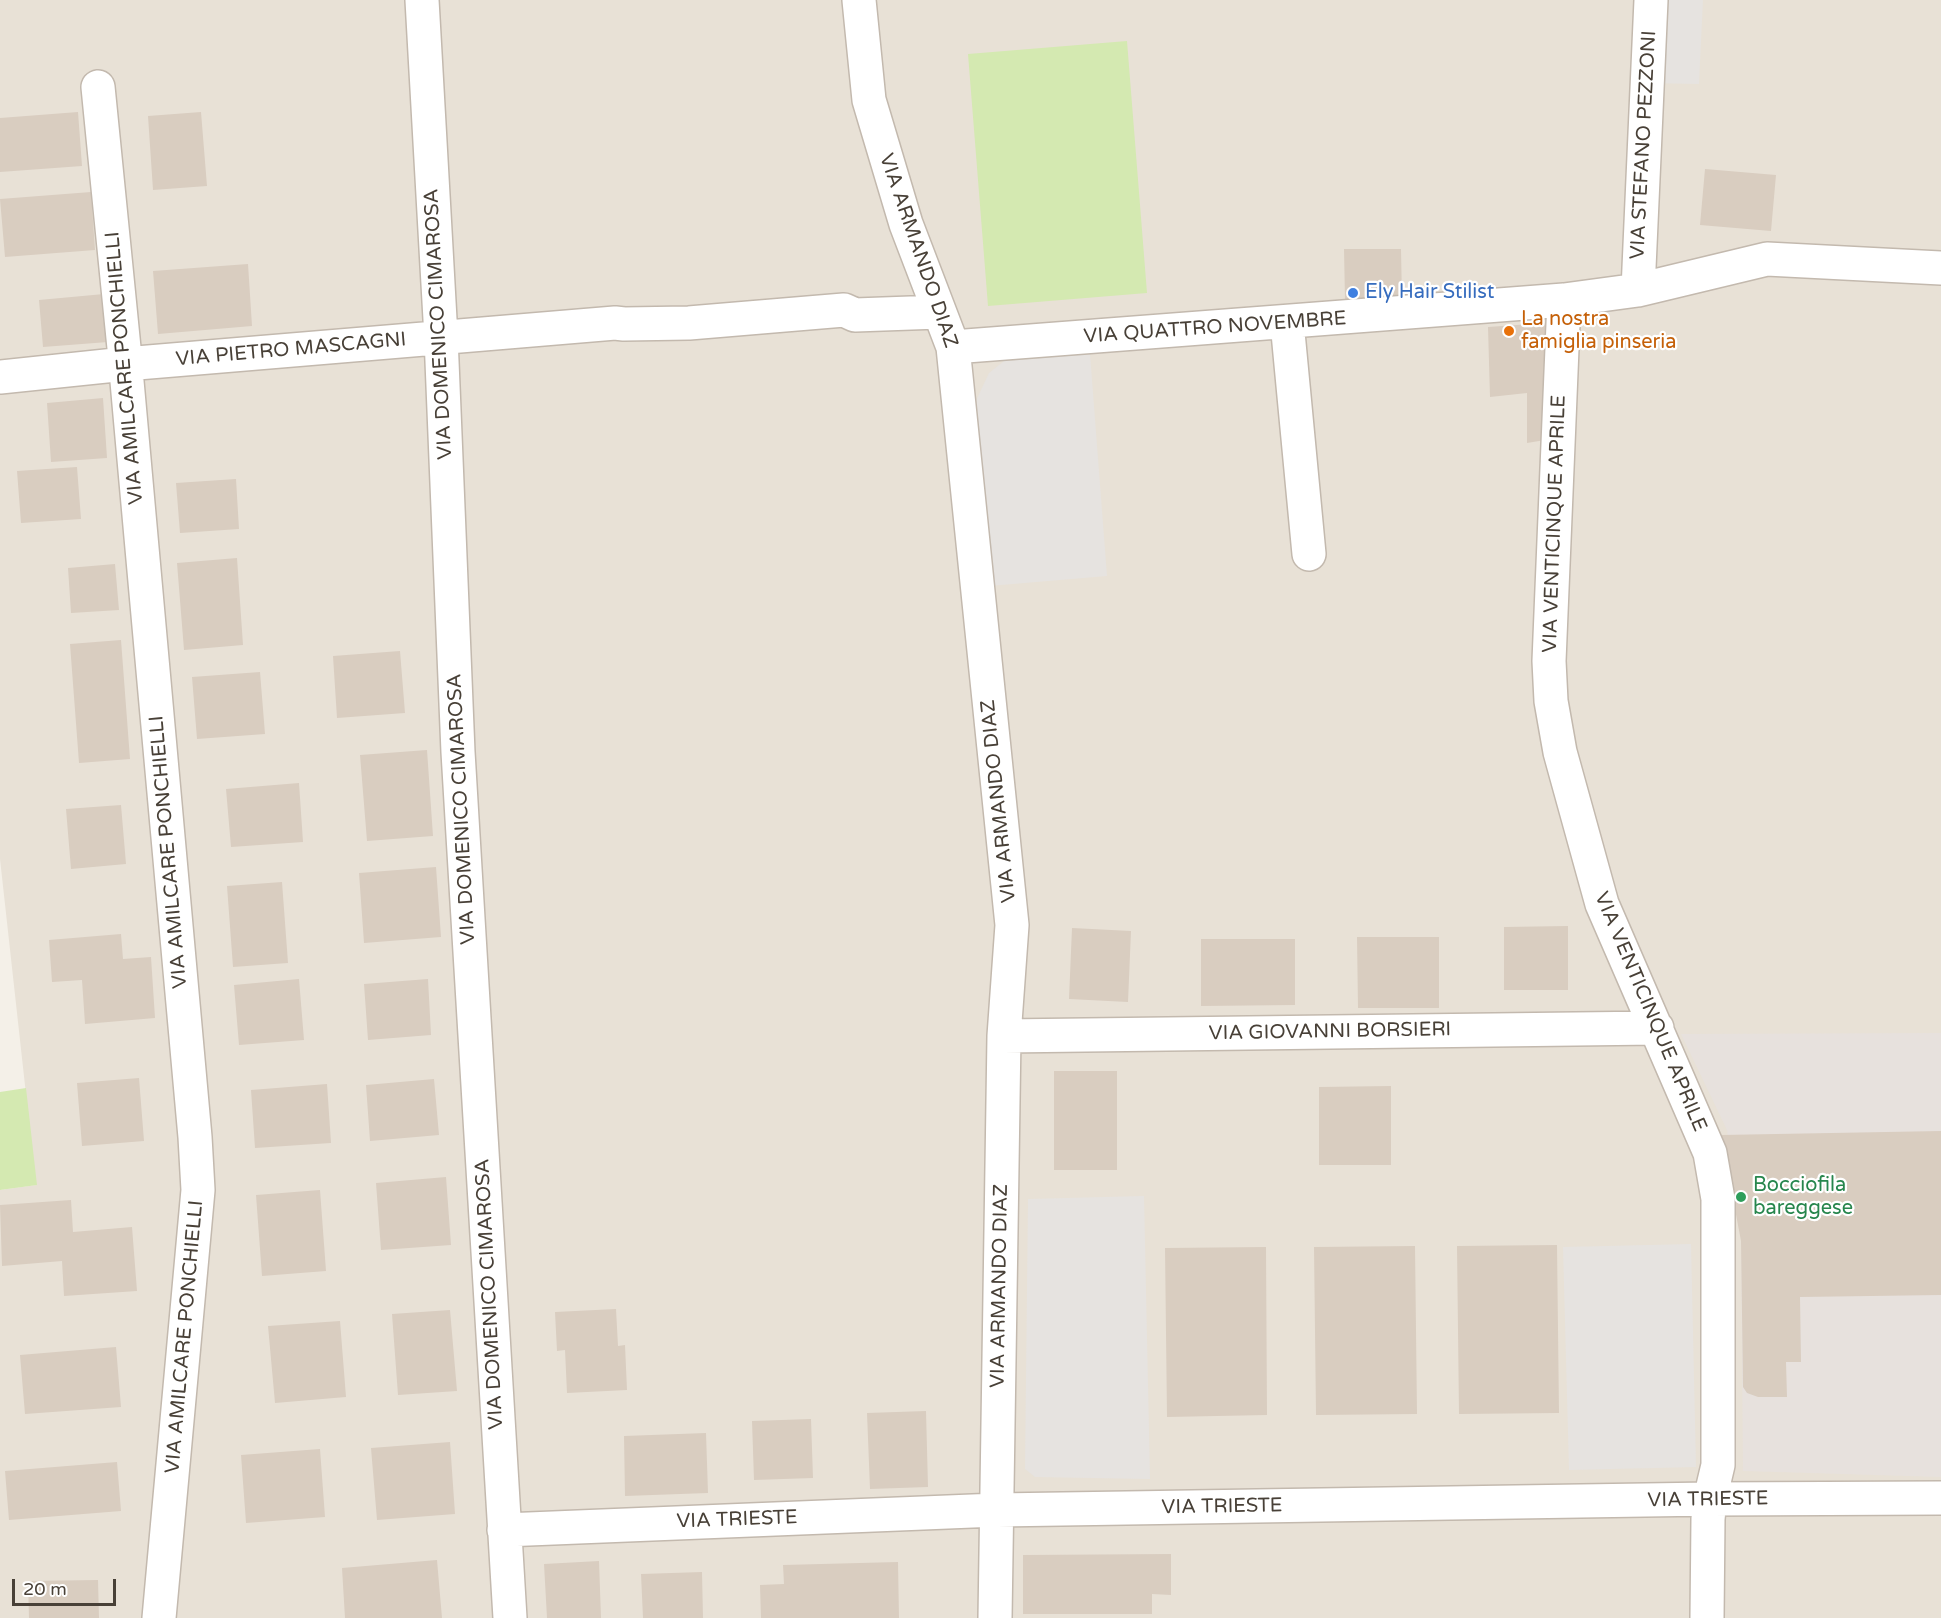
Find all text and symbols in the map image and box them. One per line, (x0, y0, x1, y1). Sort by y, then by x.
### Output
street label: VIA STEFANO PEZZONI (1626, 30, 1662, 260)
street label: VIA ARMANDO DIAZ (873, 151, 963, 351)
street label: VIA DOMENICO CIMAROSA (420, 188, 458, 460)
street label: VIA AMILCARE PONCHIELLI (101, 230, 149, 506)
place label: Ely Hair Stilist (1365, 281, 1494, 305)
marker: Ely Hair Stilist (1346, 286, 1360, 300)
street label: VIA QUATTRO NOVEMBRE (1083, 307, 1347, 349)
place label: La nostra famiglia pinseria (1521, 308, 1676, 355)
marker: La nostra famiglia pinseria (1502, 324, 1516, 338)
street label: VIA PIETRO MASCAGNI (175, 328, 407, 372)
street label: VIA VENTICINQUE APRILE (1539, 395, 1571, 653)
street label: VIA DOMENICO CIMAROSA (443, 673, 481, 945)
street label: VIA ARMANDO DIAZ (976, 698, 1022, 904)
street label: VIA AMILCARE PONCHIELLI (145, 714, 193, 990)
street label: VIA VENTICINQUE APRILE (1589, 889, 1711, 1135)
street label: VIA GIOVANNI BORSIERI (1209, 1018, 1451, 1046)
street label: VIA DOMENICO CIMAROSA (471, 1158, 509, 1430)
place label: Bocciofila bareggese (1753, 1174, 1853, 1221)
street label: VIA ARMANDO DIAZ (986, 1184, 1014, 1388)
marker: Bocciofila bareggese (1734, 1190, 1748, 1204)
street label: VIA AMILCARE PONCHIELLI (161, 1199, 209, 1475)
street label: VIA TRIESTE (1647, 1487, 1769, 1513)
street label: VIA TRIESTE (1161, 1494, 1283, 1520)
street label: VIA TRIESTE (676, 1506, 798, 1534)
scale bar (15, 1567, 118, 1605)
text: 20 m (23, 1578, 67, 1600)

